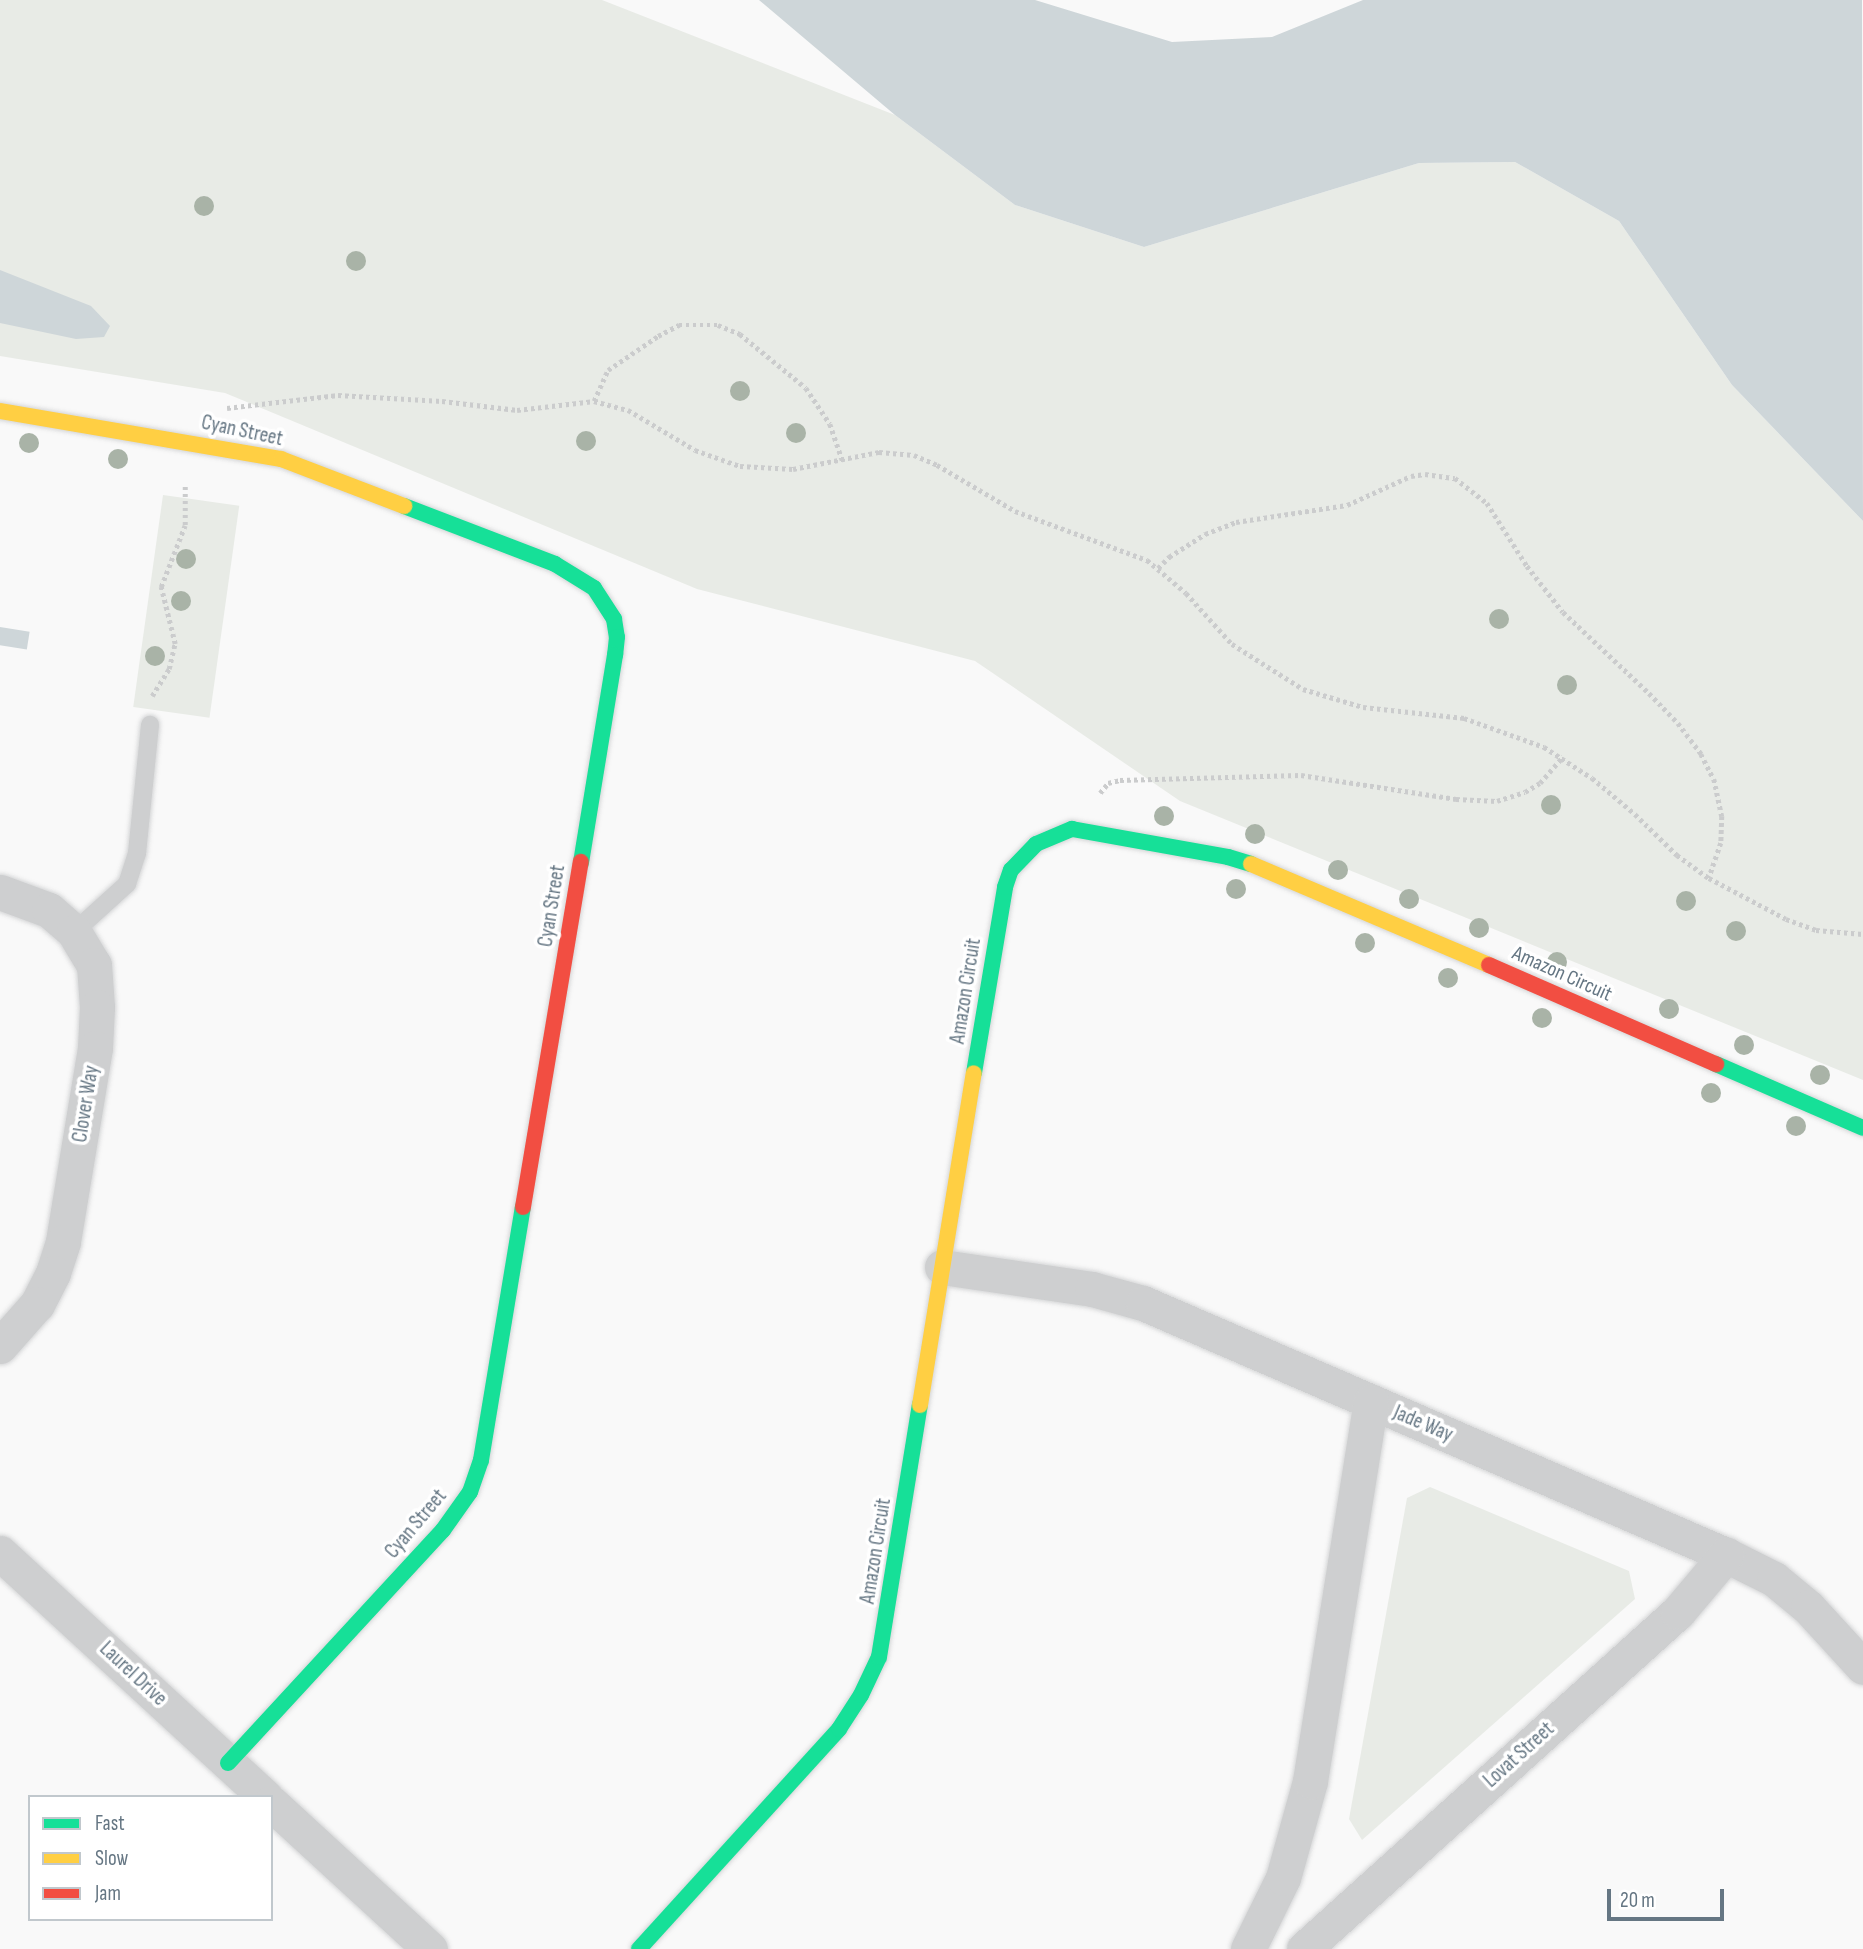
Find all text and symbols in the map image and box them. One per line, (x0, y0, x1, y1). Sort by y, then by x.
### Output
street label: Cyan Street (199, 410, 285, 452)
street label: Cyan Street (533, 863, 571, 949)
street label: Amazon Circuit (945, 936, 987, 1046)
street label: Amazon Circuit (1508, 941, 1616, 1007)
street label: Clover Way (67, 1064, 105, 1144)
street label: Jade Way (1390, 1400, 1456, 1448)
street label: Cyan Street (380, 1484, 452, 1564)
street label: Amazon Circuit (855, 1496, 897, 1606)
street label: Laurel Drive (94, 1637, 172, 1711)
street label: Lovat Street (1479, 1717, 1559, 1793)
legend (28, 1795, 273, 1921)
text: Fast (95, 1811, 125, 1836)
text: Slow (95, 1846, 128, 1871)
scale bar (1611, 1876, 1728, 1920)
text: Jam (95, 1881, 121, 1906)
text: 20 m (1620, 1888, 1655, 1913)

